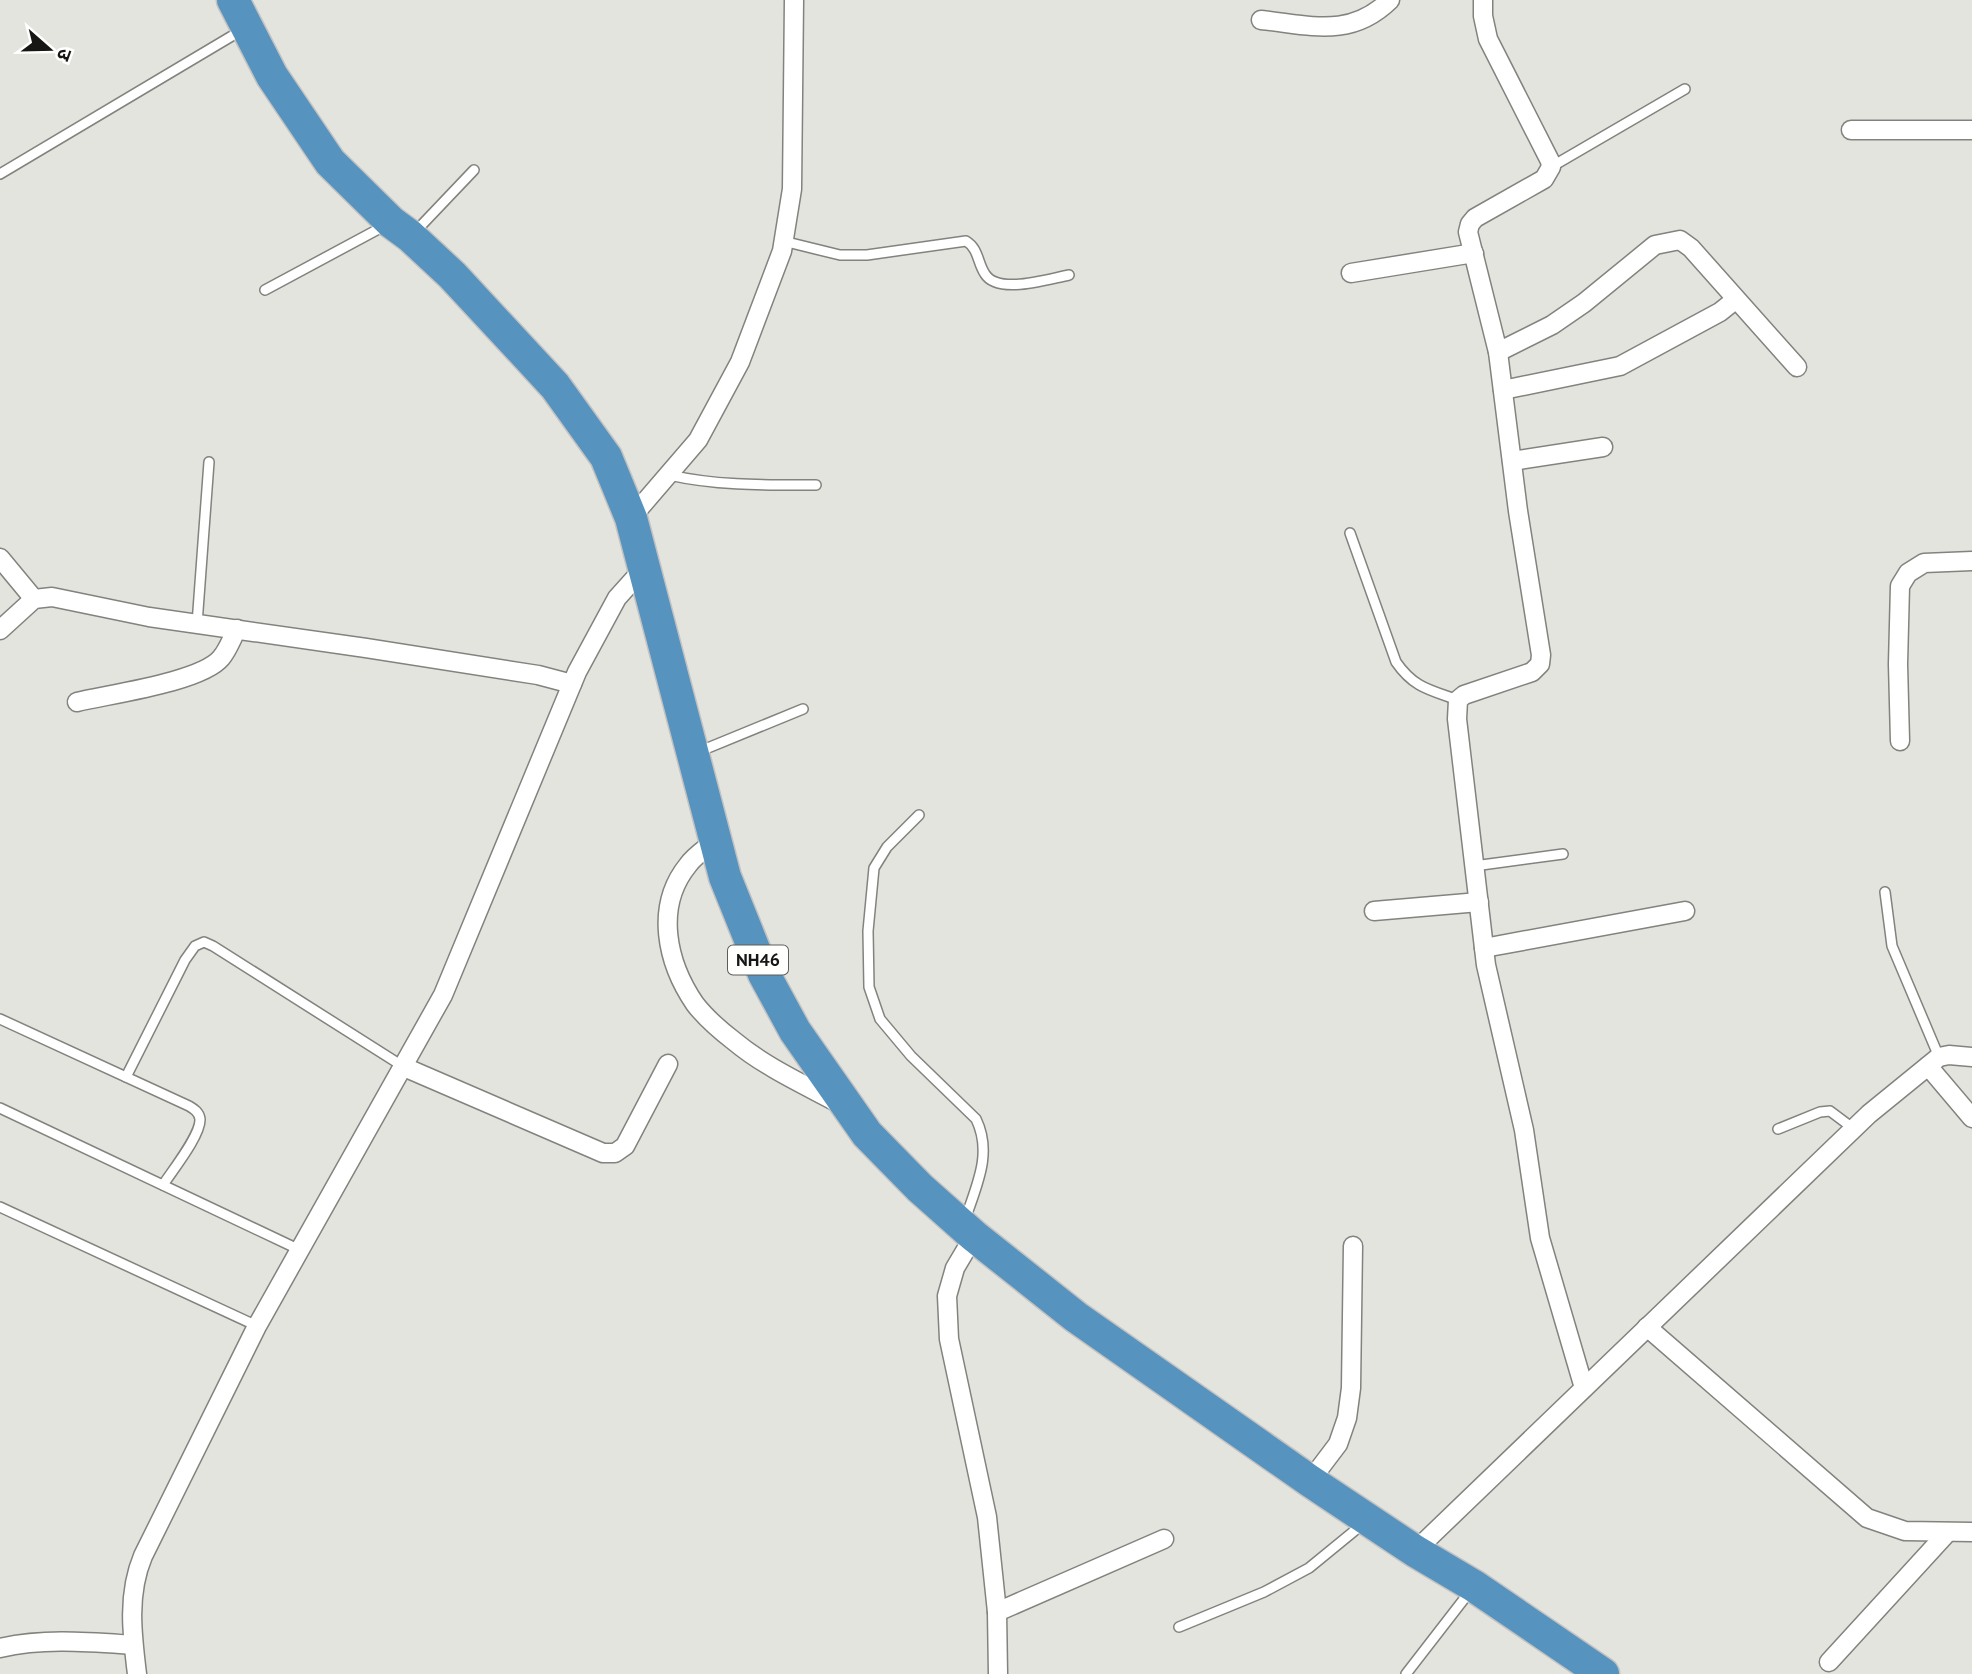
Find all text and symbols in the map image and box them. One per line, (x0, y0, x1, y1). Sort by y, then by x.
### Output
north arrow (14, 14, 84, 84)
text: उ (51, 45, 78, 65)
road number: NH46 (728, 945, 788, 974)

